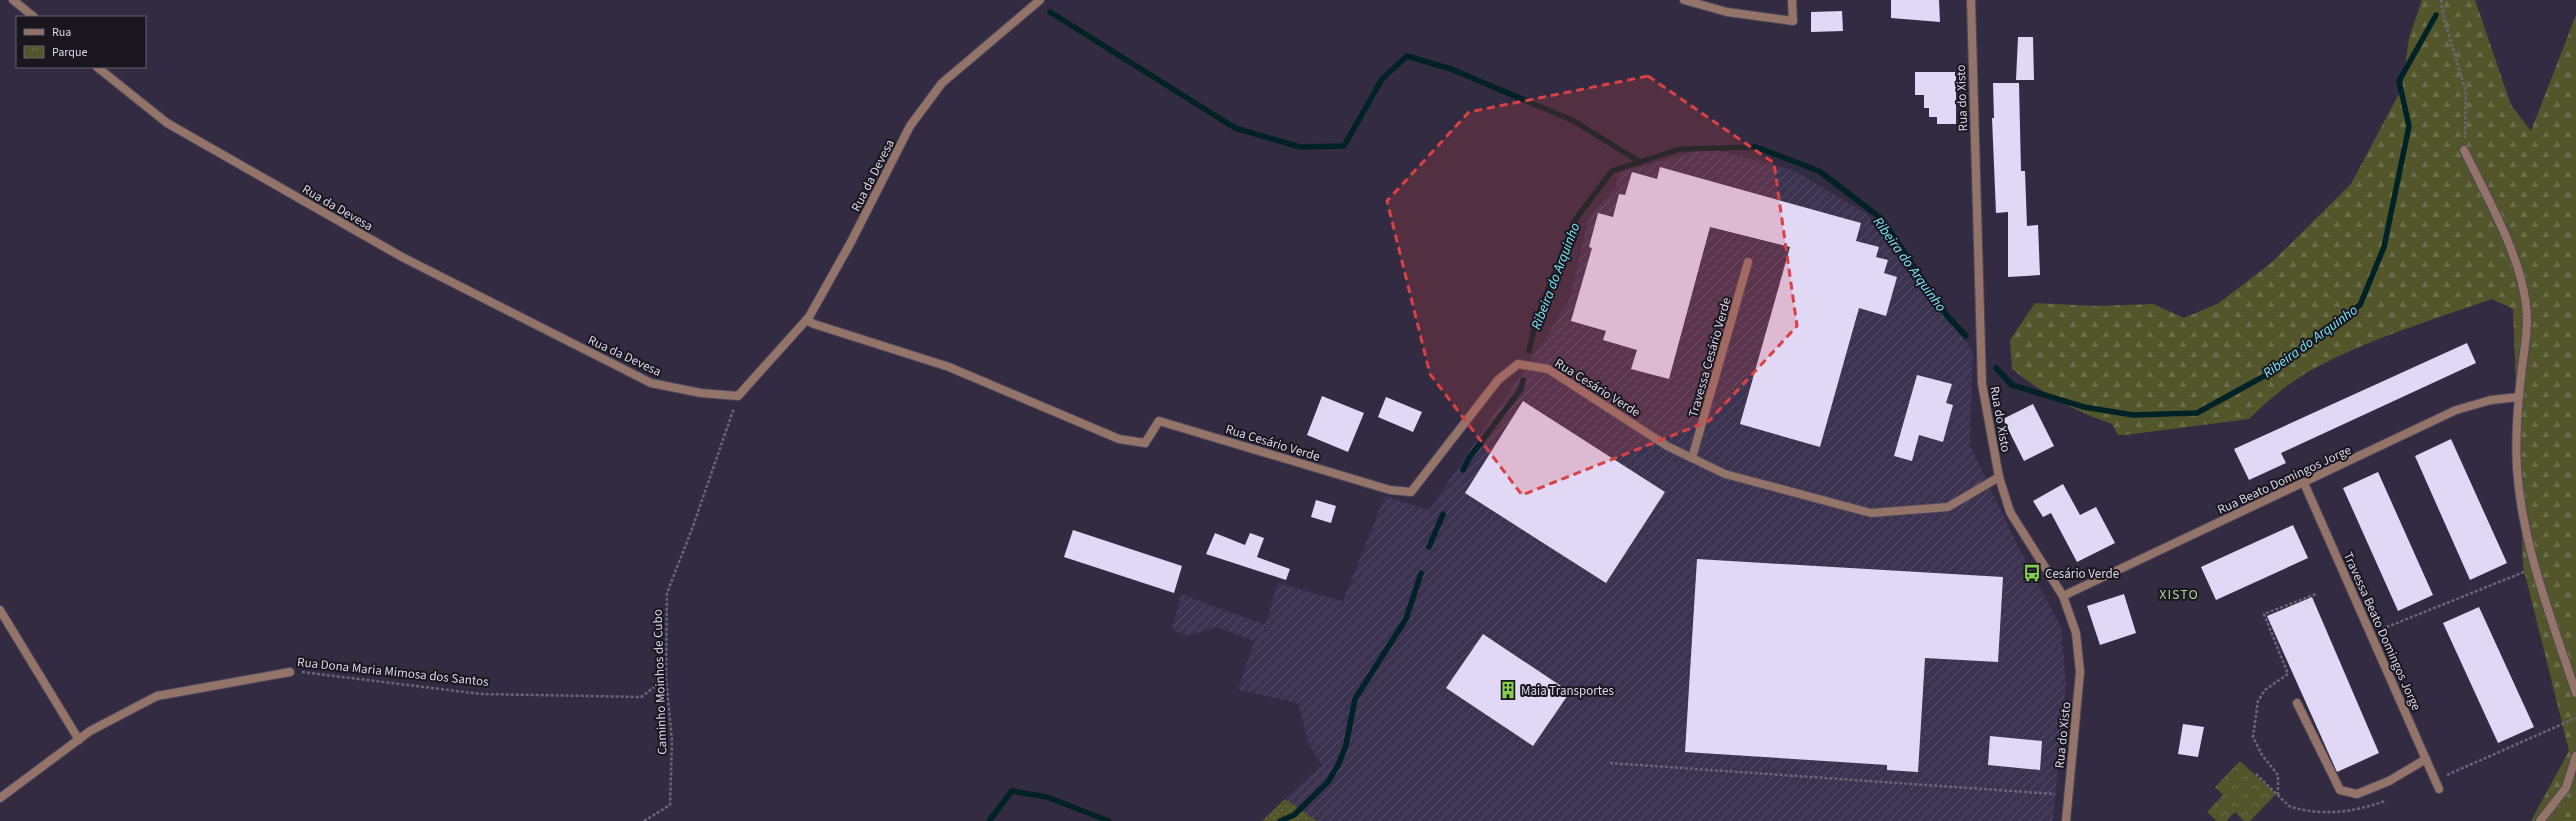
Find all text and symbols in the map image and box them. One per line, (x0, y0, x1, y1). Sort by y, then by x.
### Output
legend (16, 16, 146, 68)
text: Rua (52, 24, 71, 41)
text: Parque (52, 44, 88, 61)
street label: Rua do Xisto (1952, 64, 1972, 132)
street label: Rua da Devesa (847, 136, 899, 215)
street label: Rua da Devesa (299, 180, 376, 235)
water label: Ribeira do Arquinho (1868, 213, 1950, 316)
water label: Ribeira do Arquinho (1526, 220, 1585, 333)
street label: Travessa Cesário Verde (1684, 295, 1736, 419)
water label: Ribeira do Arquinho (2259, 301, 2362, 383)
street label: Rua da Devesa (585, 331, 664, 381)
street label: Rua Cesário Verde (1551, 354, 1644, 421)
street label: Rua do Xisto (1985, 385, 2015, 454)
street label: Rua Cesário Verde (1223, 420, 1322, 466)
street label: Rua Beato Domingos Jorge (2215, 441, 2354, 519)
street label: Travessa Beato Domingos Jorge (2339, 549, 2425, 714)
bus stop icon: Cesário Verde (2022, 563, 2042, 583)
place label: Cesário Verde (2045, 565, 2119, 583)
district label: XISTO (2159, 585, 2199, 605)
street label: Caminho Moinhos de Cubo (648, 609, 672, 755)
street label: Rua Dona Maria Mimosa dos Santos (296, 653, 490, 691)
building icon: Maia Transportes (1498, 680, 1518, 700)
place label: Maia Transportes (1521, 682, 1614, 700)
street label: Rua do Xisto (2051, 701, 2075, 769)

